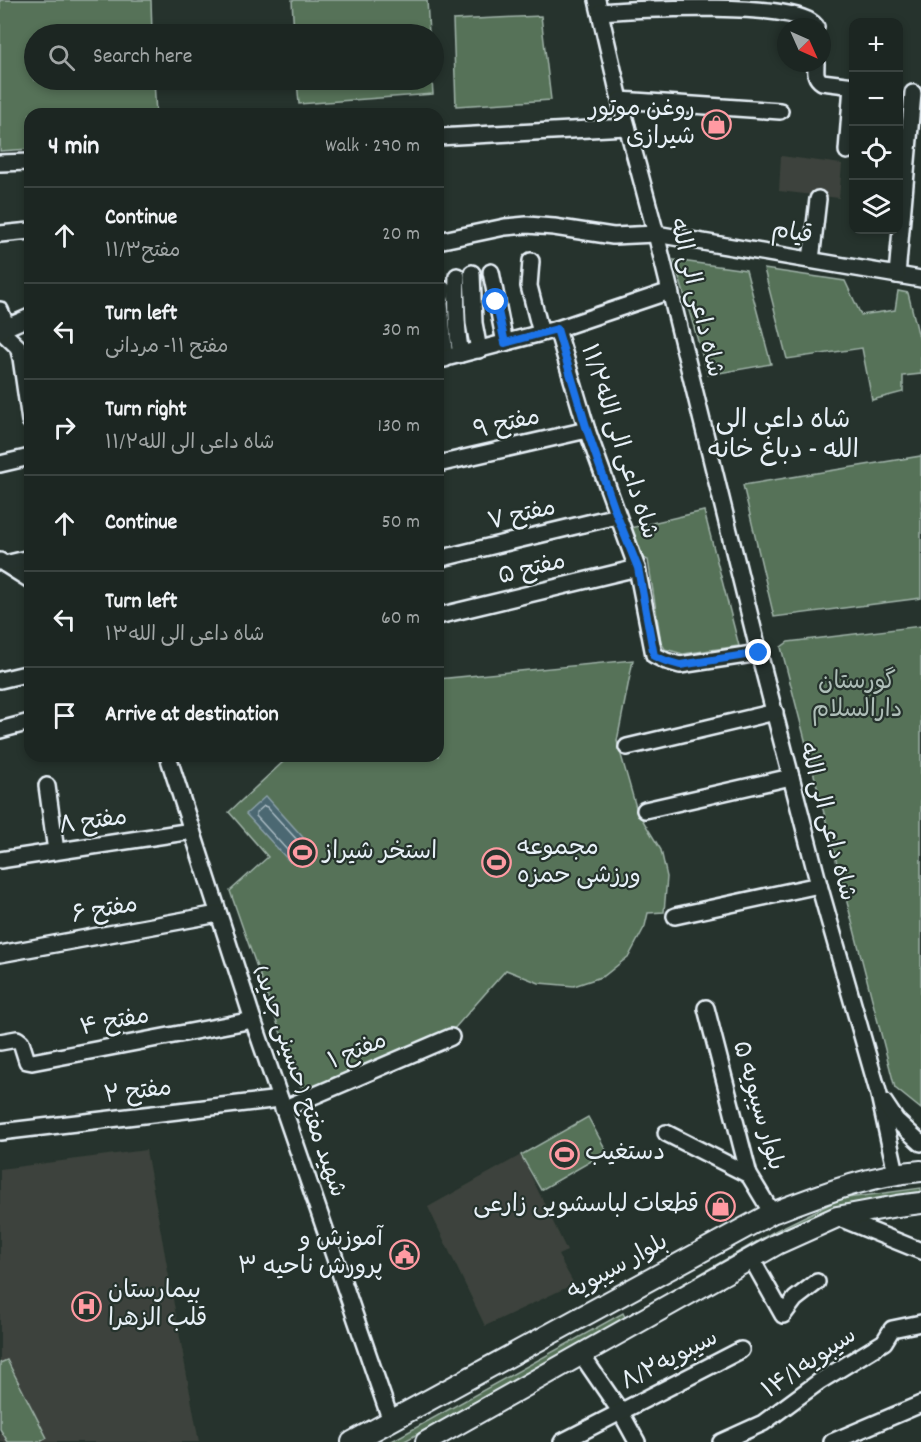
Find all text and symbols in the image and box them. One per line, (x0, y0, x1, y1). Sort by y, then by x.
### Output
north arrow (777, 18, 831, 72)
map controls (849, 18, 903, 234)
button: + (849, 18, 903, 72)
search box (24, 24, 444, 90)
icon: search (45, 41, 78, 74)
text: Search here (93, 42, 192, 73)
button: − (849, 72, 903, 126)
place label: روغن موتور شیرازی (587, 93, 695, 155)
shop icon: روغن موتور شیرازی (700, 108, 732, 140)
button: locate (849, 126, 903, 180)
text: 4 min (48, 129, 99, 166)
text: Walk · 290 m (325, 133, 420, 161)
button: layers (849, 180, 903, 234)
text: Continue (105, 203, 177, 234)
street label: قیام (769, 214, 815, 254)
street label: شاه داعی الی الله (659, 215, 731, 381)
icon: ahead (48, 219, 81, 252)
text: 20 m (382, 221, 420, 249)
text: مفتح۱۱/۳ (105, 238, 180, 266)
route start (482, 288, 508, 314)
text: Turn left (105, 299, 177, 330)
icon: left (48, 315, 81, 348)
text: 30 m (382, 317, 420, 345)
text: مفتح ۱۱- مردانی (105, 334, 228, 362)
street label: ۱۱/۲شاه داعی الی الله (570, 340, 666, 544)
text: Turn right (105, 395, 187, 426)
street label: مفتح ۹ (470, 401, 544, 449)
district label: شاه داعی الی الله - دباغ خانه (707, 403, 859, 470)
icon: right (48, 411, 81, 444)
text: 130 m (378, 413, 420, 441)
text: ۱۱/۲شاه داعی الی الله (105, 430, 275, 458)
street label: مفتح ۷ (485, 492, 559, 540)
icon: ahead (48, 507, 81, 540)
text: Continue (105, 508, 177, 539)
text: 50 m (382, 509, 420, 537)
street label: مفتح ۵ (495, 545, 569, 595)
text: Turn left (105, 587, 177, 618)
icon: left (48, 603, 81, 636)
text: 60 m (381, 605, 420, 633)
text: شاه داعی الی الله۱۳ (105, 622, 264, 650)
route end (745, 639, 771, 665)
park label: گورستان دارالسلام (812, 666, 902, 728)
icon: arrive (48, 699, 81, 732)
text: Arrive at destination (105, 700, 279, 731)
street label: شاه داعی الی الله (788, 739, 864, 905)
street label: مفتح ۸ (57, 801, 129, 845)
place label: مجموعه ورزشی حمزه (517, 832, 641, 894)
place label: استخر شیراز (321, 836, 437, 870)
sports icon: استخر شیراز (286, 837, 318, 869)
sports icon: مجموعه ورزشی حمزه (480, 847, 512, 879)
street label: مفتح ۶ (69, 888, 141, 934)
street label: شهید مفتح (حسینی جدید) (242, 962, 354, 1202)
street label: مفتح ۴ (77, 1000, 153, 1046)
street label: مفتح ۱ (323, 1024, 393, 1080)
street label: بلوار سیبویه ۵ (722, 1037, 792, 1175)
street label: مفتح ۲ (102, 1072, 174, 1114)
place label: دستغیب (585, 1137, 665, 1171)
sports icon: دستغیب (548, 1138, 580, 1170)
place label: قطعات لباسشویی زارعی (473, 1189, 699, 1223)
shop icon: قطعات لباسشویی زارعی (704, 1190, 736, 1222)
place label: آموزش و پرورش ناحیه ۳ (238, 1223, 384, 1285)
street label: بلوار سیبویه (561, 1226, 675, 1310)
public building icon: آموزش و پرورش ناحیه ۳ (388, 1238, 420, 1270)
place label: بیمارستان قلب الزهرا (108, 1275, 207, 1337)
hospital icon: بیمارستان قلب الزهرا (71, 1290, 103, 1322)
street label: سیبویه۱۴/۱ (756, 1320, 864, 1408)
street label: سیبویه۸/۲ (615, 1322, 725, 1400)

